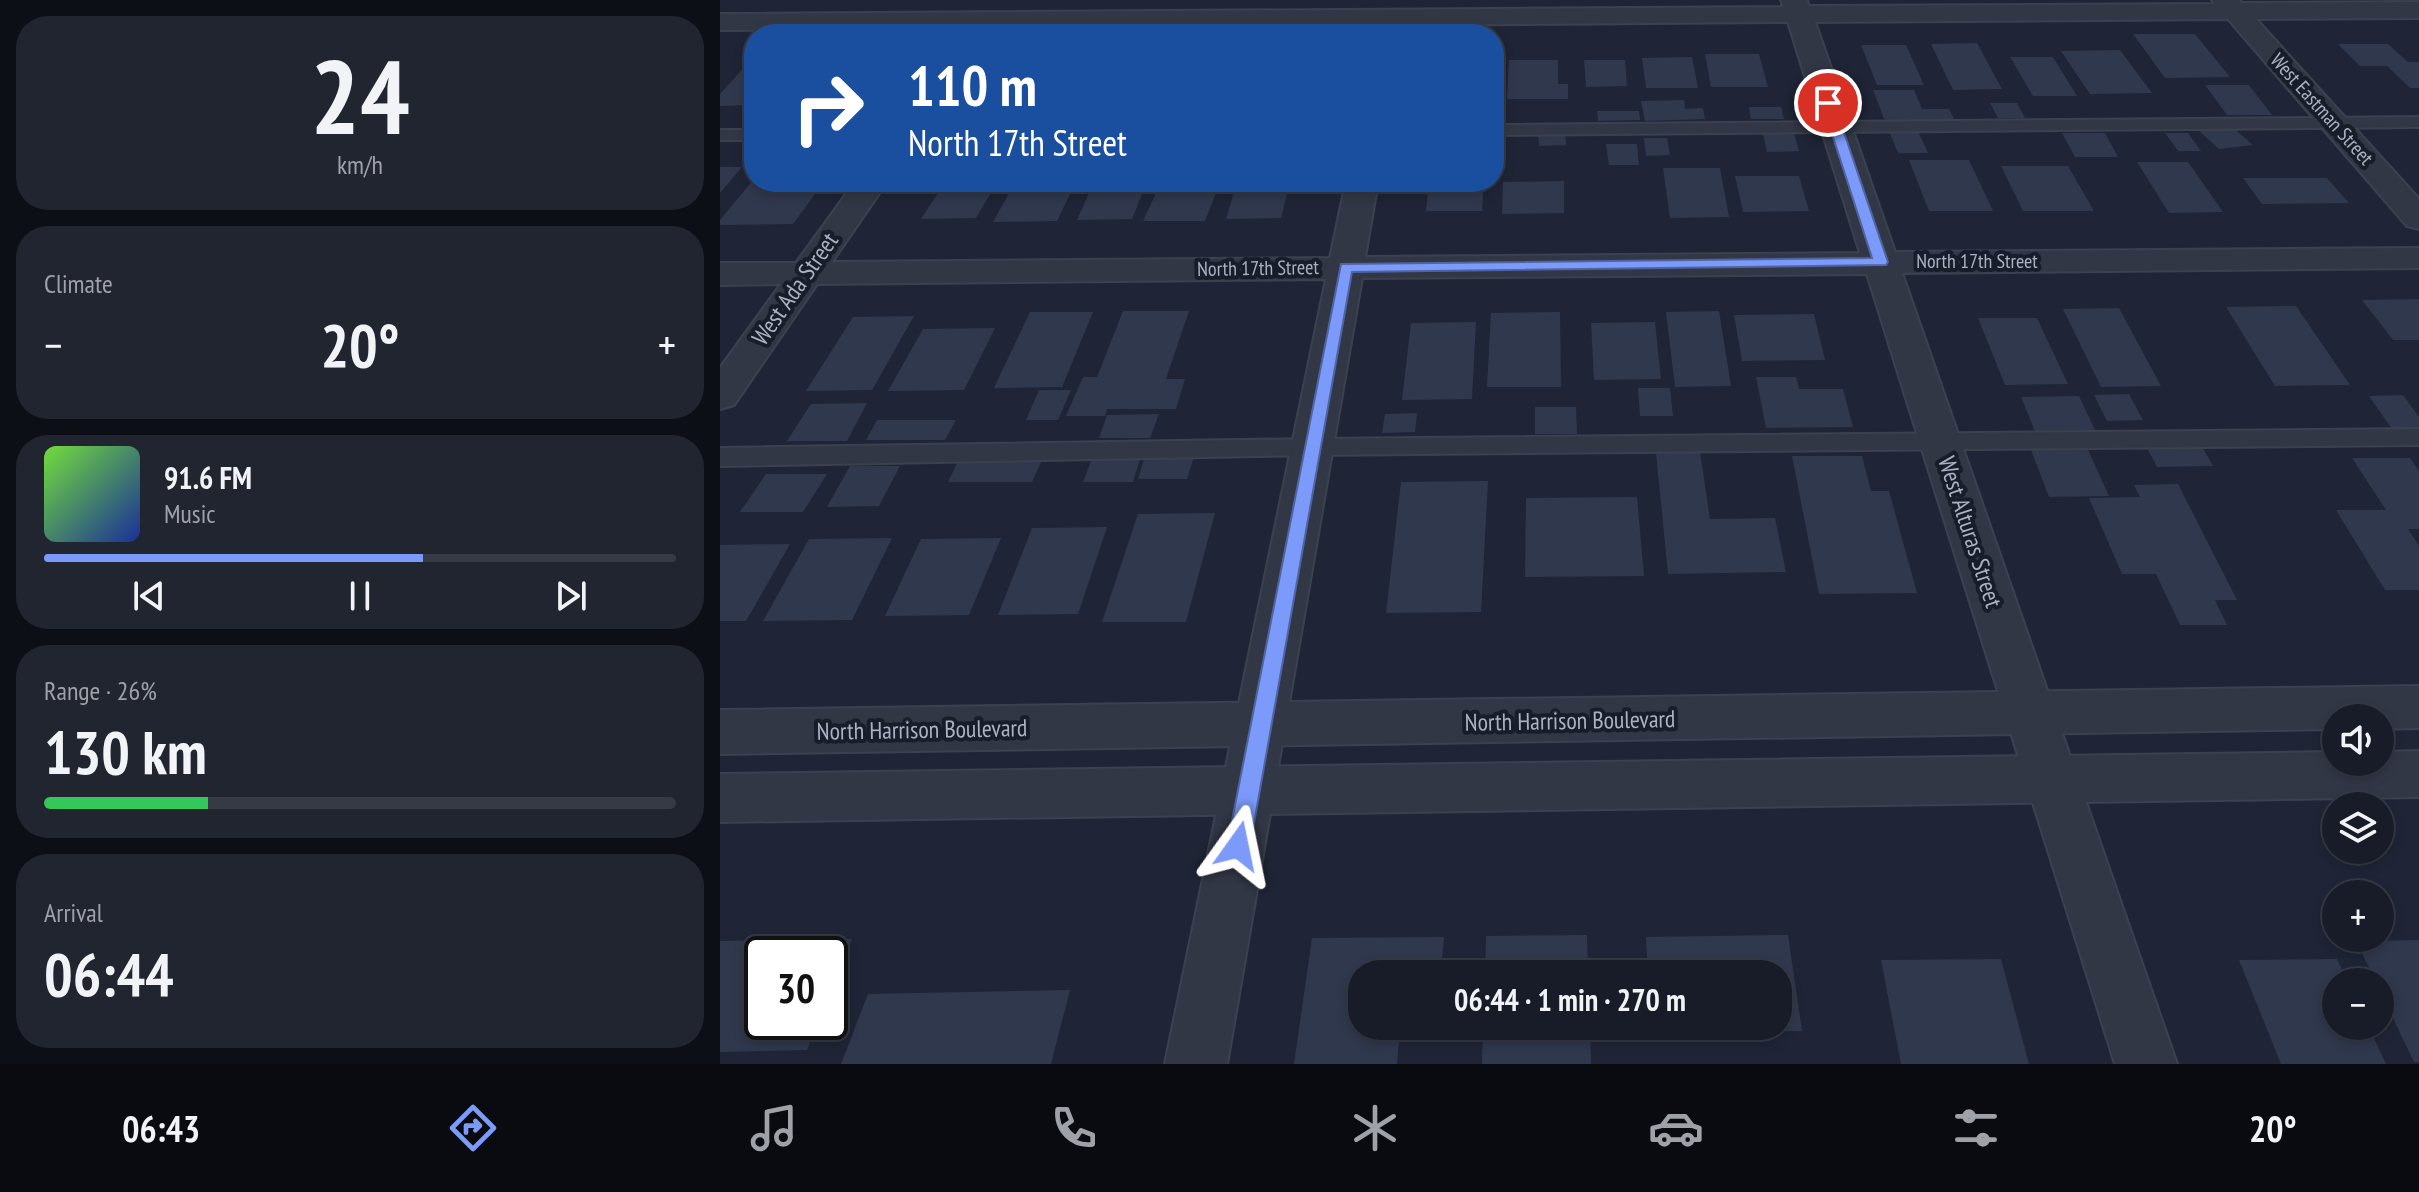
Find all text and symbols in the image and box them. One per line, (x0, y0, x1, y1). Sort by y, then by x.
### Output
text: 24 (310, 28, 410, 163)
street label: West Eastman Street (2265, 48, 2379, 171)
text: 110 m (908, 49, 1037, 121)
icon: right (776, 56, 880, 160)
pin (1794, 69, 1862, 137)
icon: arrive (1806, 81, 1850, 125)
text: North 17th Street (908, 119, 1127, 166)
text: km/h (337, 148, 383, 181)
street label: West Ada Street (744, 226, 845, 351)
street label: North 17th Street (1916, 248, 2038, 274)
street label: North 17th Street (1197, 254, 1320, 282)
text: Climate (44, 267, 113, 300)
text: 20° (320, 306, 400, 384)
text: − (44, 316, 62, 373)
text: + (658, 316, 676, 373)
street label: West Alturas Street (1931, 452, 2010, 612)
text: 91.6 FM (164, 458, 252, 497)
text: Music (164, 497, 216, 530)
icon: previous (127, 574, 171, 618)
icon: pause (338, 574, 382, 618)
icon: next (549, 574, 593, 618)
text: Range · 26% (44, 674, 157, 707)
street label: North Harrison Boulevard (1464, 703, 1676, 738)
map controls (2322, 704, 2394, 1040)
button: sound (2322, 704, 2394, 776)
street label: North Harrison Boulevard (816, 712, 1028, 747)
text: 130 km (44, 713, 207, 791)
button: layers (2322, 792, 2394, 864)
position arrow (1196, 804, 1280, 888)
button: + (2322, 880, 2394, 952)
text: Arrival (44, 896, 103, 929)
text: 06:44 (44, 935, 174, 1013)
speed limit sign: 30 (744, 936, 848, 1040)
button: − (2322, 968, 2394, 1040)
text: 06:44 · 1 min · 270 m (1454, 980, 1686, 1019)
icon: directions (445, 1100, 501, 1156)
icon: music (746, 1100, 802, 1156)
icon: phone (1046, 1100, 1102, 1156)
icon: climate (1347, 1100, 1403, 1156)
icon: car (1648, 1100, 1704, 1156)
icon: filters (1948, 1100, 2004, 1156)
text: 06:43 (122, 1105, 200, 1152)
text: 20° (2249, 1105, 2297, 1152)

